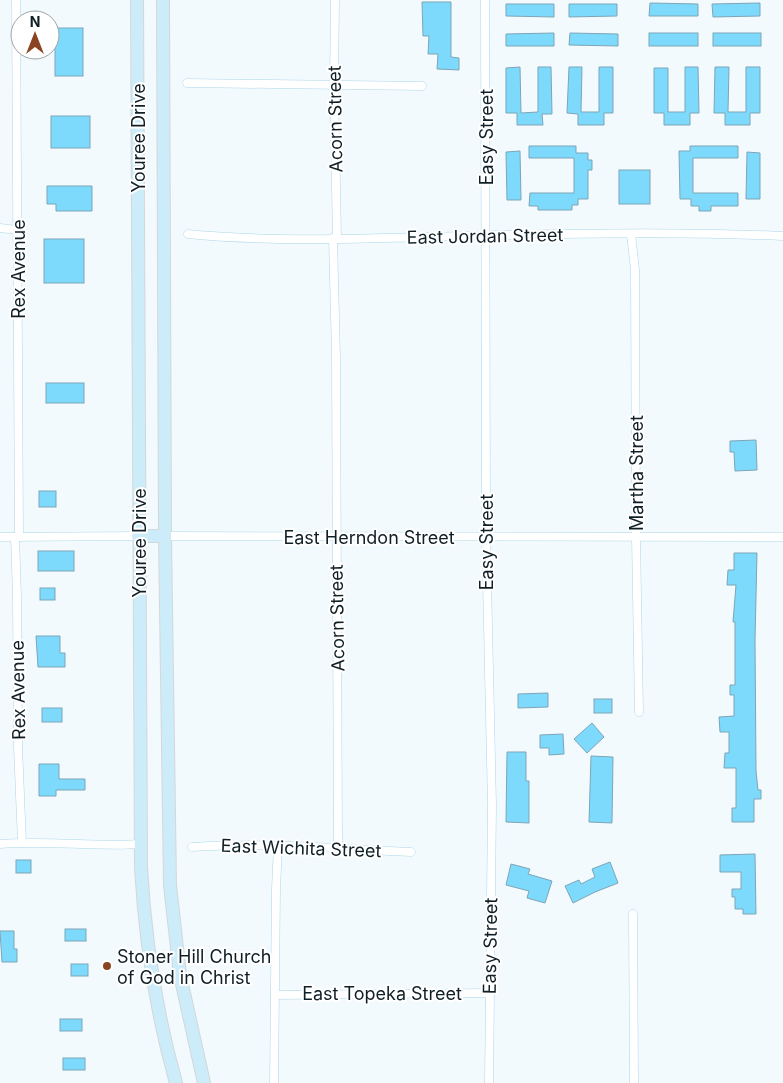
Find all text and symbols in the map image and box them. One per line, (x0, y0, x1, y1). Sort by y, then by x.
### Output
north arrow (10, 10, 60, 60)
text: N (30, 13, 40, 30)
street label: Acorn Street (324, 65, 346, 173)
street label: Youree Drive (128, 83, 149, 193)
street label: Easy Street (476, 89, 497, 185)
street label: Rex Avenue (8, 219, 29, 319)
street label: East Jordan Street (407, 224, 564, 248)
street label: Martha Street (626, 415, 647, 531)
street label: Youree Drive (129, 488, 150, 598)
street label: Easy Street (476, 494, 497, 590)
street label: East Herndon Street (283, 527, 455, 548)
street label: Acorn Street (326, 564, 348, 672)
street label: Rex Avenue (7, 640, 29, 740)
street label: East Wichita Street (220, 835, 382, 861)
street label: Easy Street (479, 898, 501, 994)
place label: Stoner Hill Church of God in Christ (117, 946, 271, 988)
marker: Stoner Hill Church of God in Christ (101, 960, 113, 972)
street label: East Topeka Street (302, 983, 462, 1004)

